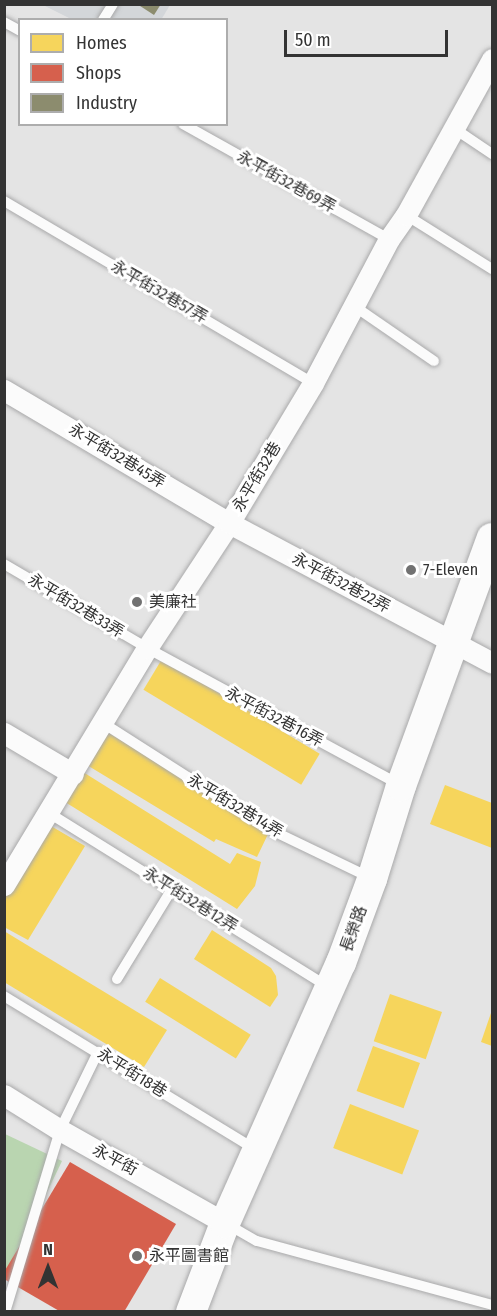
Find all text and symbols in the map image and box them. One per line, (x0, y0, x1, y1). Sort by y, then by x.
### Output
legend (18, 18, 228, 126)
scale bar (287, 18, 450, 56)
text: 50 m (295, 29, 331, 51)
text: Homes (76, 32, 127, 54)
text: Shops (76, 62, 121, 84)
text: Industry (76, 92, 137, 114)
street label: 永平街32巷69弄 (233, 147, 339, 217)
street label: 永平街32巷57弄 (108, 257, 210, 327)
street label: 永平街32巷45弄 (65, 420, 169, 492)
street label: 永平街32巷 (229, 439, 285, 515)
street label: 永平街32巷22弄 (289, 549, 393, 617)
place label: 7-Eleven (423, 560, 478, 580)
marker: 7-Eleven (404, 563, 418, 577)
street label: 永平街32巷33弄 (25, 570, 127, 642)
place label: 美廉社 (149, 592, 197, 612)
marker: 美廉社 (130, 595, 144, 609)
street label: 永平街32巷16弄 (222, 683, 326, 751)
street label: 永平街32巷14弄 (184, 770, 286, 842)
street label: 永平街32巷12弄 (139, 863, 241, 937)
street label: 長榮路 (337, 903, 371, 955)
street label: 永平街18巷 (94, 1044, 170, 1102)
street label: 永平街 (89, 1140, 141, 1180)
north arrow (18, 1238, 78, 1298)
text: N (43, 1240, 53, 1259)
place label: 永平圖書館 (149, 1246, 229, 1266)
marker: 永平圖書館 (130, 1249, 144, 1263)

